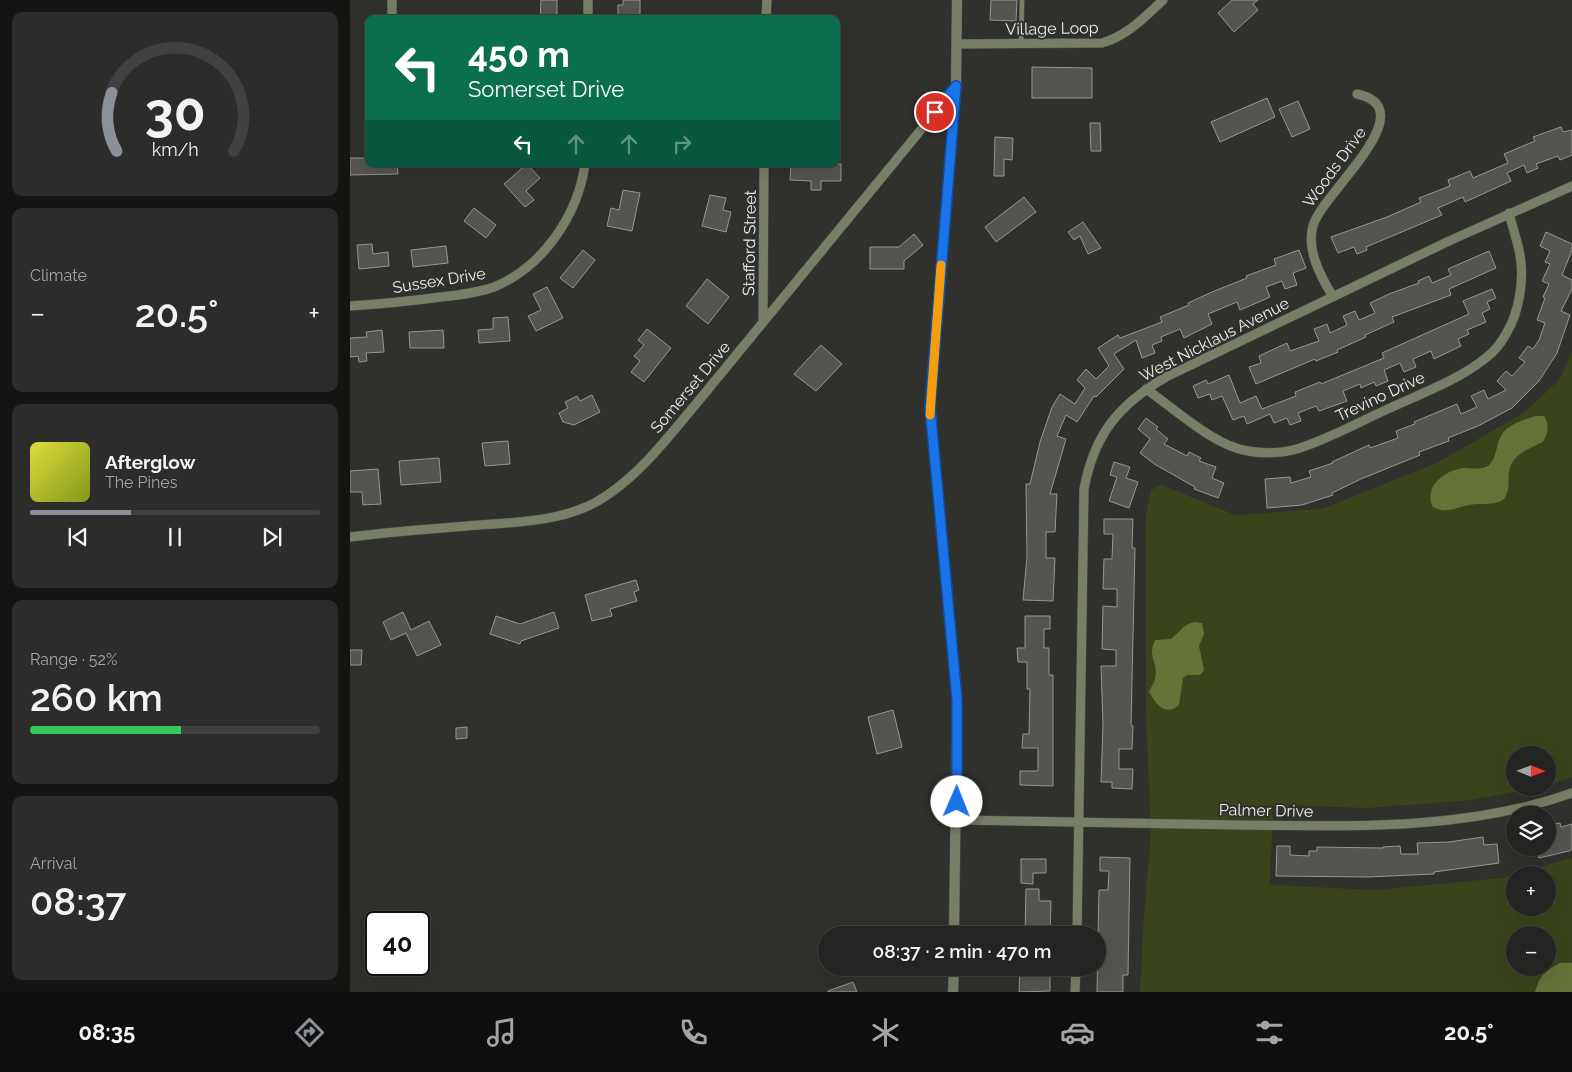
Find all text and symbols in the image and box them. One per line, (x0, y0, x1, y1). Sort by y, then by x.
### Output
street label: Village Loop (1005, 18, 1099, 39)
text: 450 m (468, 34, 570, 75)
icon: left (385, 35, 450, 100)
text: Somerset Drive (468, 76, 624, 102)
text: 30 (145, 81, 205, 142)
pin (914, 91, 956, 133)
icon: arrive (921, 98, 949, 126)
street label: Woods Drive (1299, 123, 1370, 211)
icon: left (509, 130, 537, 158)
icon: ahead (562, 130, 590, 158)
icon: ahead (615, 130, 643, 158)
icon: right (668, 130, 696, 158)
text: km/h (151, 139, 199, 160)
street label: Stafford Street (739, 189, 760, 296)
street label: Sussex Drive (391, 264, 487, 297)
text: Climate (30, 266, 87, 285)
text: 20.5° (135, 291, 219, 336)
street label: West Nicklaus Avenue (1136, 293, 1292, 385)
text: − (30, 297, 45, 330)
text: + (308, 297, 320, 330)
street label: Somerset Drive (647, 338, 734, 437)
street label: Trevino Drive (1333, 368, 1428, 425)
text: Afterglow (105, 451, 195, 473)
text: The Pines (105, 473, 177, 492)
icon: previous (64, 523, 92, 551)
icon: pause (161, 523, 189, 551)
icon: next (258, 523, 286, 551)
text: Range · 52% (30, 650, 117, 669)
text: 260 km (30, 675, 163, 720)
north arrow (1506, 746, 1556, 796)
map controls (1506, 746, 1556, 976)
position arrow (930, 775, 982, 827)
street label: Palmer Drive (1219, 800, 1313, 821)
button: layers (1506, 806, 1556, 856)
text: Arrival (30, 854, 77, 873)
button: + (1506, 866, 1556, 916)
text: 08:37 (30, 879, 126, 924)
speed limit sign: 40 (365, 911, 430, 976)
button: − (1506, 926, 1556, 976)
text: 08:37 · 2 min · 470 m (873, 940, 1051, 962)
icon: directions (292, 1015, 327, 1050)
icon: music (484, 1015, 519, 1050)
icon: phone (676, 1015, 711, 1050)
icon: climate (868, 1015, 903, 1050)
icon: car (1060, 1015, 1095, 1050)
icon: filters (1252, 1015, 1287, 1050)
text: 08:35 (78, 1019, 135, 1045)
text: 20.5° (1444, 1019, 1493, 1045)

